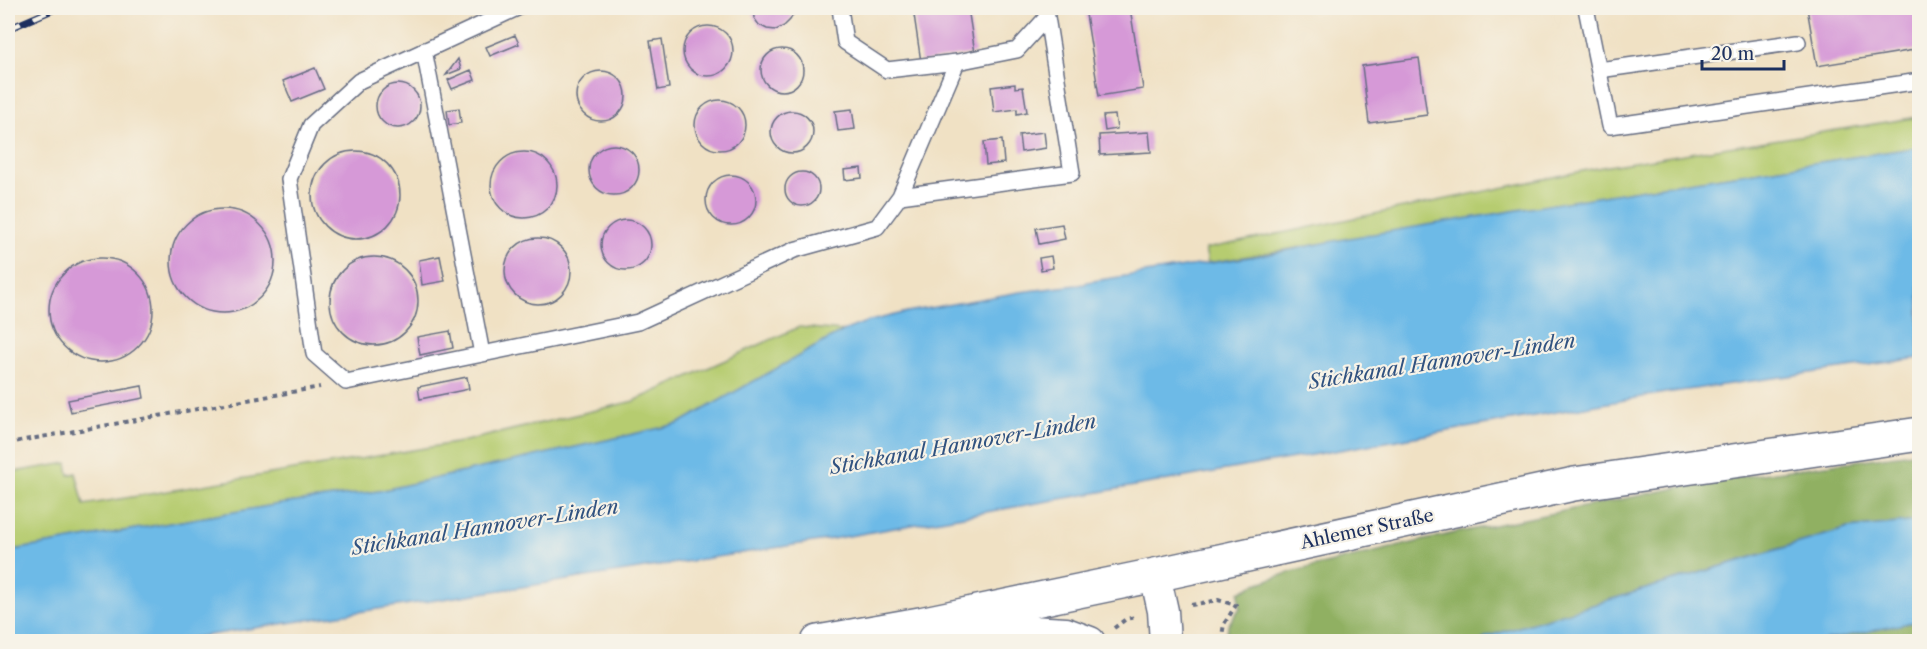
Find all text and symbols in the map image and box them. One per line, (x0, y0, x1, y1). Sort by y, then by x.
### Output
scale bar (1702, 33, 1784, 71)
text: 20 m (1711, 43, 1755, 65)
water label: Stichkanal Hannover-Linden (1306, 328, 1577, 394)
water label: Stichkanal Hannover-Linden (827, 409, 1098, 479)
water label: Stichkanal Hannover-Linden (349, 494, 620, 560)
street label: Ahlemer Straße (1297, 504, 1436, 554)

